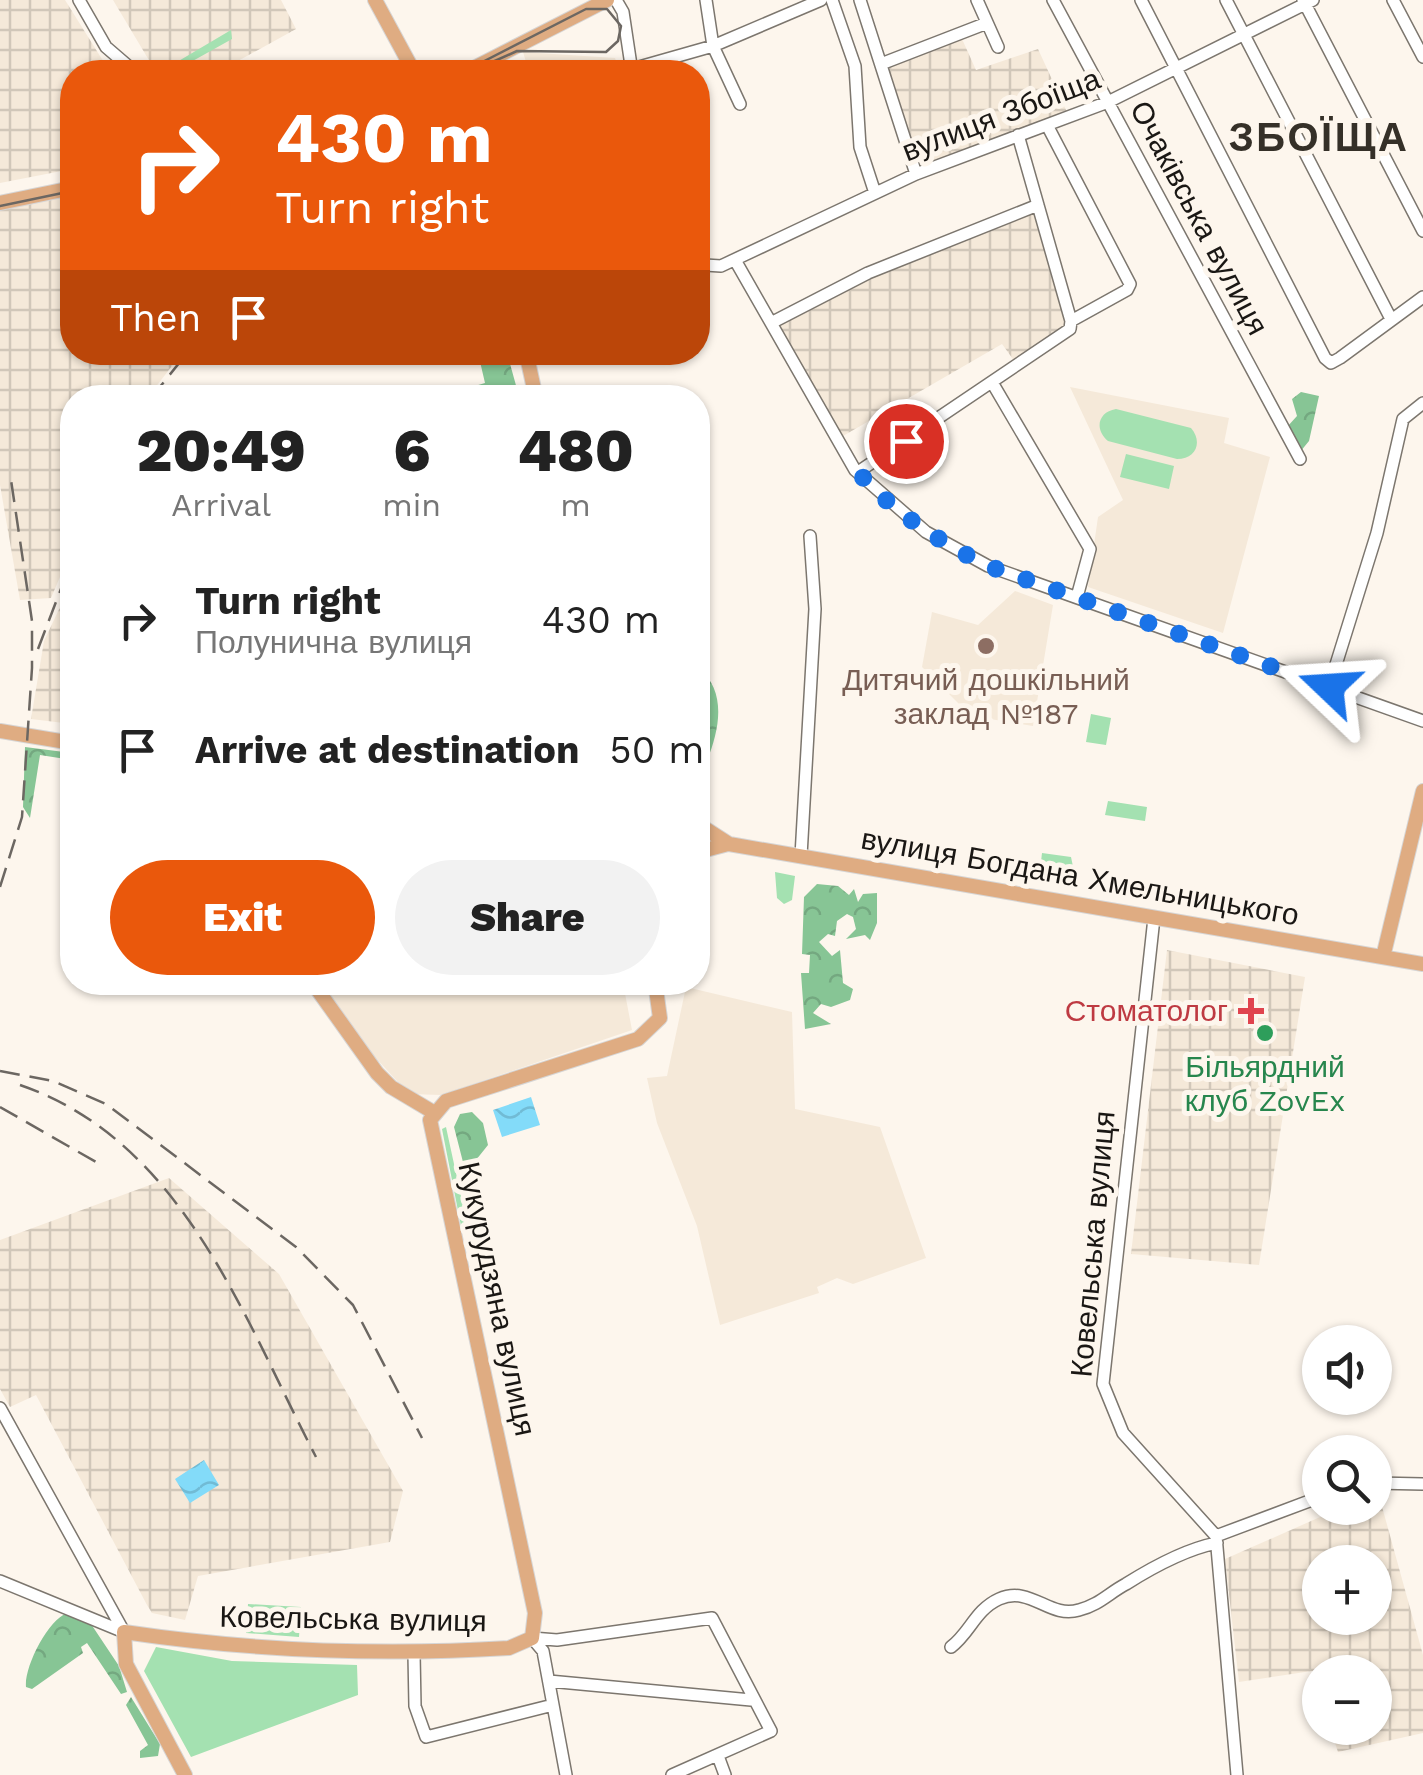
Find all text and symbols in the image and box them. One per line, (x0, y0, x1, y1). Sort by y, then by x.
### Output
street label: вулиця Збоїща (897, 61, 1105, 168)
street label: Очаківська вулиця (1123, 95, 1276, 341)
text: 430 m (275, 97, 493, 179)
icon: right (110, 100, 240, 230)
district label: ЗБОЇЩА (1229, 114, 1409, 161)
text: Turn right (275, 181, 489, 234)
icon: arrive (221, 290, 276, 345)
text: Then (110, 296, 201, 340)
pin (864, 399, 949, 484)
icon: arrive (879, 414, 934, 469)
text: 20:49 (136, 415, 306, 486)
text: 6 (393, 415, 430, 486)
text: 480 (517, 415, 634, 486)
text: Arrival (171, 486, 271, 524)
text: min (382, 486, 441, 524)
text: m (560, 486, 591, 524)
text: Turn right (195, 579, 381, 623)
icon: right (110, 593, 165, 648)
text: 430 m (542, 598, 660, 642)
text: Полунична вулиця (195, 623, 472, 661)
marker: Дитячий дошкільний заклад №187 (975, 635, 997, 657)
position arrow (1277, 635, 1381, 739)
place label: Дитячий дошкільний заклад №187 (842, 662, 1130, 731)
icon: arrive (110, 723, 165, 778)
text: Arrive at destination (195, 728, 580, 772)
text: 50 m (610, 728, 705, 772)
street label: вулиця Богдана Хмельницького (858, 821, 1302, 932)
button: Exit (110, 860, 375, 975)
button: Share (395, 860, 660, 975)
place label: Стоматолог (1065, 993, 1228, 1028)
marker: Стоматолог (1238, 998, 1264, 1024)
marker: Більярдний клуб ZovEx (1254, 1022, 1276, 1044)
place label: Більярдний клуб ZovEx (1185, 1049, 1345, 1118)
street label: Ковельська вулиця (1063, 1109, 1122, 1379)
street label: Кукурудзяна вулиця (451, 1159, 544, 1439)
map controls (1302, 1325, 1392, 1745)
button: sound (1302, 1325, 1392, 1415)
button: search (1302, 1435, 1392, 1525)
button: + (1302, 1545, 1392, 1635)
street label: Ковельська вулиця (219, 1599, 487, 1638)
button: − (1302, 1655, 1392, 1745)

